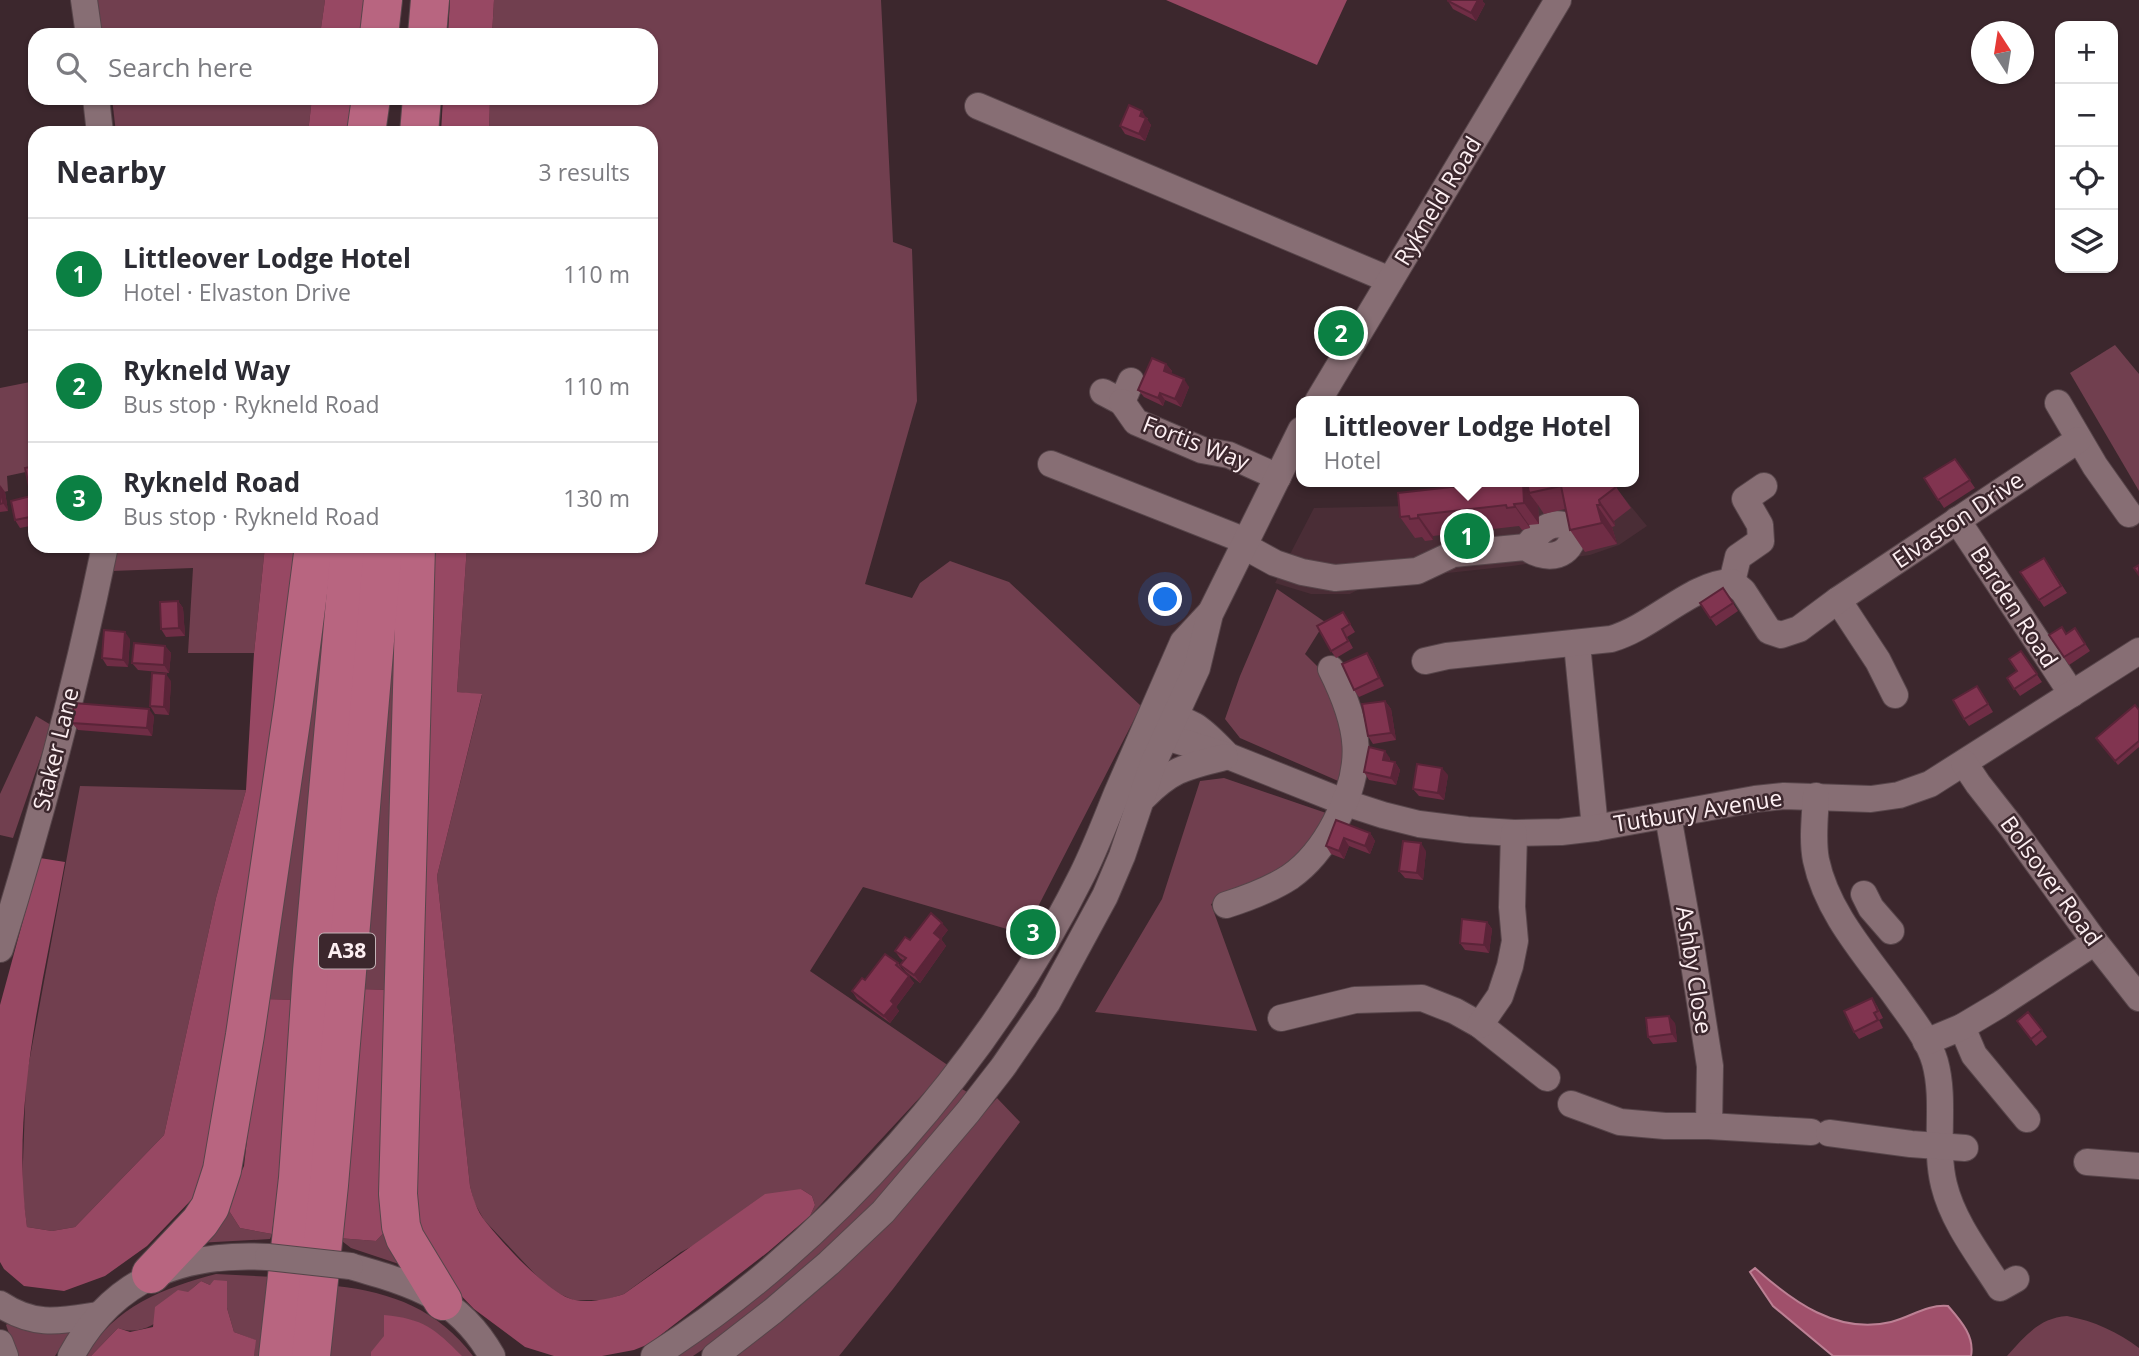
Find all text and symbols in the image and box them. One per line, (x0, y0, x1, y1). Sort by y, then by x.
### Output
north arrow (1971, 21, 2034, 84)
map controls (2055, 21, 2118, 273)
button: + (2055, 21, 2118, 84)
search box (28, 28, 658, 105)
icon: search (52, 48, 90, 86)
text: Search here (108, 49, 253, 85)
button: − (2055, 84, 2118, 147)
street label: Rykneld Road (1386, 130, 1488, 271)
button: locate (2055, 147, 2118, 210)
text: Nearby (56, 151, 166, 192)
text: 3 results (539, 156, 630, 188)
button: layers (2055, 210, 2118, 273)
text: Littleover Lodge Hotel (123, 240, 411, 276)
text: 1 (72, 258, 86, 290)
text: 110 m (563, 258, 630, 290)
text: Hotel · Elvaston Drive (123, 276, 351, 308)
pin: 2 (1318, 307, 1364, 359)
text: Rykneld Way (123, 352, 290, 388)
text: 2 (72, 370, 86, 402)
text: 110 m (563, 370, 630, 402)
text: Bus stop · Rykneld Road (123, 388, 380, 420)
popup (1296, 396, 1639, 487)
street label: Fortis Way (1139, 407, 1255, 477)
text: Littleover Lodge Hotel (1324, 408, 1611, 444)
text: Hotel (1324, 444, 1381, 476)
street label: Elvaston Drive (1885, 463, 2029, 575)
text: Rykneld Road (123, 464, 300, 500)
text: 3 (72, 482, 86, 514)
text: 130 m (563, 482, 630, 514)
text: Bus stop · Rykneld Road (123, 500, 380, 532)
pin: 1 (1444, 510, 1490, 562)
street label: Barden Road (1964, 539, 2066, 673)
your location (1148, 582, 1182, 616)
street label: Staker Lane (24, 684, 86, 814)
street label: Tutbury Avenue (1611, 781, 1784, 839)
street label: Bolsover Road (1994, 809, 2110, 952)
street label: Ashby Close (1669, 904, 1721, 1036)
pin: 3 (1010, 906, 1056, 958)
road number: A38 (319, 934, 375, 968)

